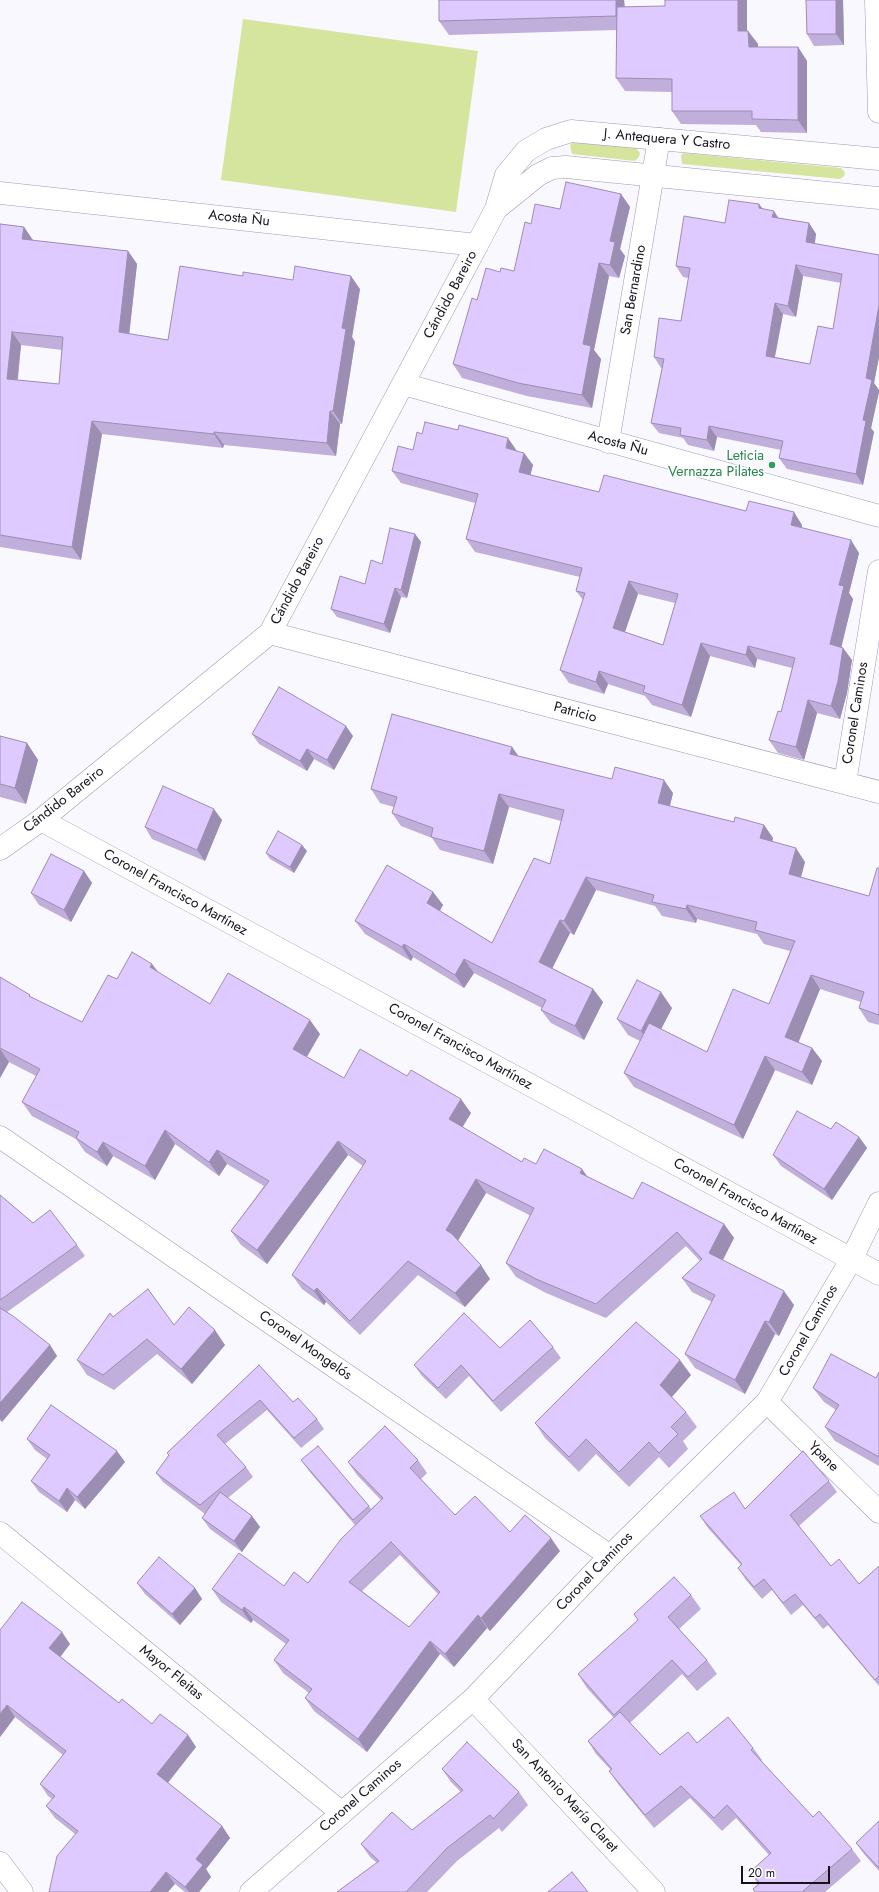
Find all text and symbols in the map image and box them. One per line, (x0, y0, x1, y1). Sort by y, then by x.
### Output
street label: J. Antequera Y Castro (603, 126, 731, 154)
street label: Acosta Ñu (207, 207, 271, 231)
street label: San Bernardino (618, 244, 650, 336)
street label: Cándido Bareiro (421, 248, 481, 342)
street label: Acosta Ñu (586, 428, 650, 460)
place label: Leticia Vernazza Pilates (668, 449, 764, 482)
marker: Leticia Vernazza Pilates (767, 460, 777, 470)
street label: Cándido Bareiro (268, 534, 328, 628)
street label: Coronel Caminos (840, 661, 872, 765)
street label: Patricio (552, 699, 598, 727)
street label: Cándido Bareiro (20, 763, 108, 837)
street label: Coronel Francisco Martínez (100, 846, 250, 940)
street label: Coronel Francisco Martínez (385, 1000, 535, 1094)
street label: Coronel Francisco Martínez (670, 1155, 820, 1249)
street label: Coronel Caminos (776, 1282, 842, 1380)
street label: Coronel Mongelós (255, 1308, 355, 1384)
street label: Ypane (804, 1438, 842, 1476)
street label: Coronel Caminos (553, 1529, 637, 1615)
street label: Mayor Fleitas (136, 1642, 206, 1704)
street label: San Antonio María Claret (507, 1736, 621, 1856)
street label: Coronel Caminos (317, 1756, 405, 1836)
scale bar (743, 1858, 832, 1884)
text: 20 m (748, 1864, 775, 1882)

